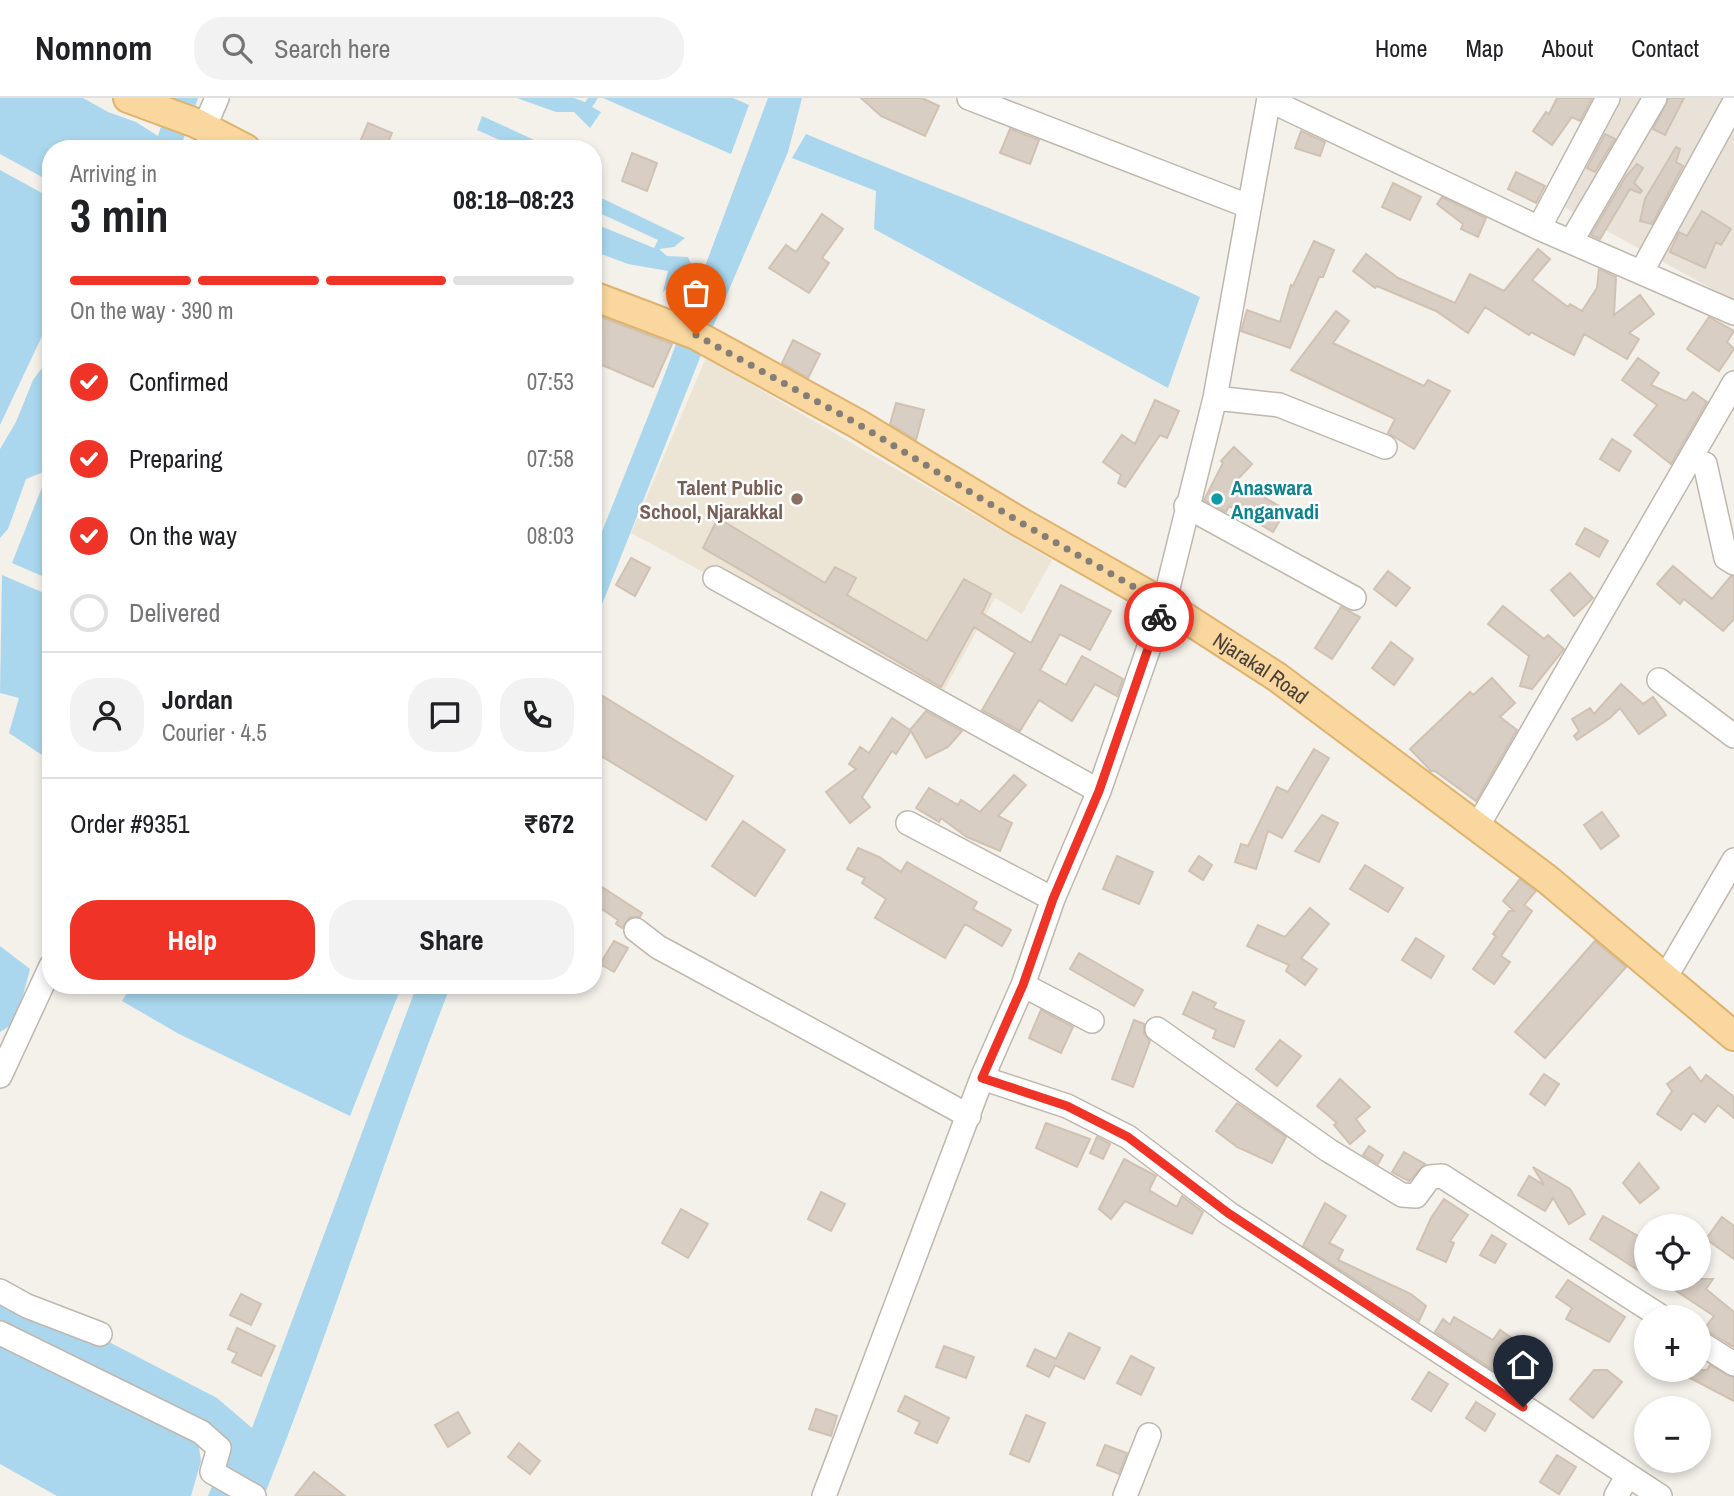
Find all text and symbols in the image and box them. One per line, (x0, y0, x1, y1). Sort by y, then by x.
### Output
search box (194, 17, 684, 80)
text: Nomnom (35, 26, 152, 70)
icon: search (218, 29, 256, 67)
text: Search here (274, 31, 390, 66)
text: Home (1375, 32, 1427, 64)
text: Map (1465, 32, 1504, 64)
text: About (1542, 32, 1593, 64)
text: Contact (1631, 32, 1699, 64)
text: Arriving in (70, 158, 157, 189)
text: 08:18–08:23 (453, 182, 574, 217)
text: 3 min (70, 184, 169, 246)
pin (666, 263, 726, 335)
icon: bag (677, 274, 715, 312)
text: On the way · 390 m (70, 295, 234, 326)
icon: check (70, 363, 108, 401)
text: Confirmed (129, 364, 229, 399)
text: 07:53 (527, 366, 574, 397)
icon: check (70, 440, 108, 478)
text: Preparing (129, 441, 223, 476)
text: 07:58 (527, 443, 574, 474)
place label: Talent Public School, Njarakkal (639, 473, 783, 526)
place label: Anaswara Anganvadi (1231, 473, 1319, 526)
marker: Talent Public School, Njarakkal (789, 491, 805, 507)
marker: Anaswara Anganvadi (1209, 491, 1225, 507)
icon: check (70, 517, 108, 555)
text: On the way (129, 518, 237, 553)
text: 08:03 (527, 520, 574, 551)
courier (1124, 582, 1194, 652)
text: Delivered (129, 595, 220, 630)
icon: bike (1140, 598, 1178, 636)
street label: Njarakal Road (1208, 625, 1315, 710)
button: person (70, 678, 144, 752)
button: chat (408, 678, 482, 752)
button: phone (500, 678, 574, 752)
text: Jordan (162, 682, 233, 717)
text: Courier · 4.5 (162, 717, 267, 748)
text: Order #9351 (70, 806, 190, 841)
text: ₹672 (523, 806, 574, 841)
button: Help (70, 900, 315, 980)
button: Share (329, 900, 574, 980)
map controls (1634, 1214, 1711, 1473)
button: locate (1634, 1214, 1711, 1291)
button: + (1634, 1305, 1711, 1382)
pin (1493, 1335, 1553, 1407)
icon: home (1504, 1346, 1542, 1384)
button: − (1634, 1396, 1711, 1473)

